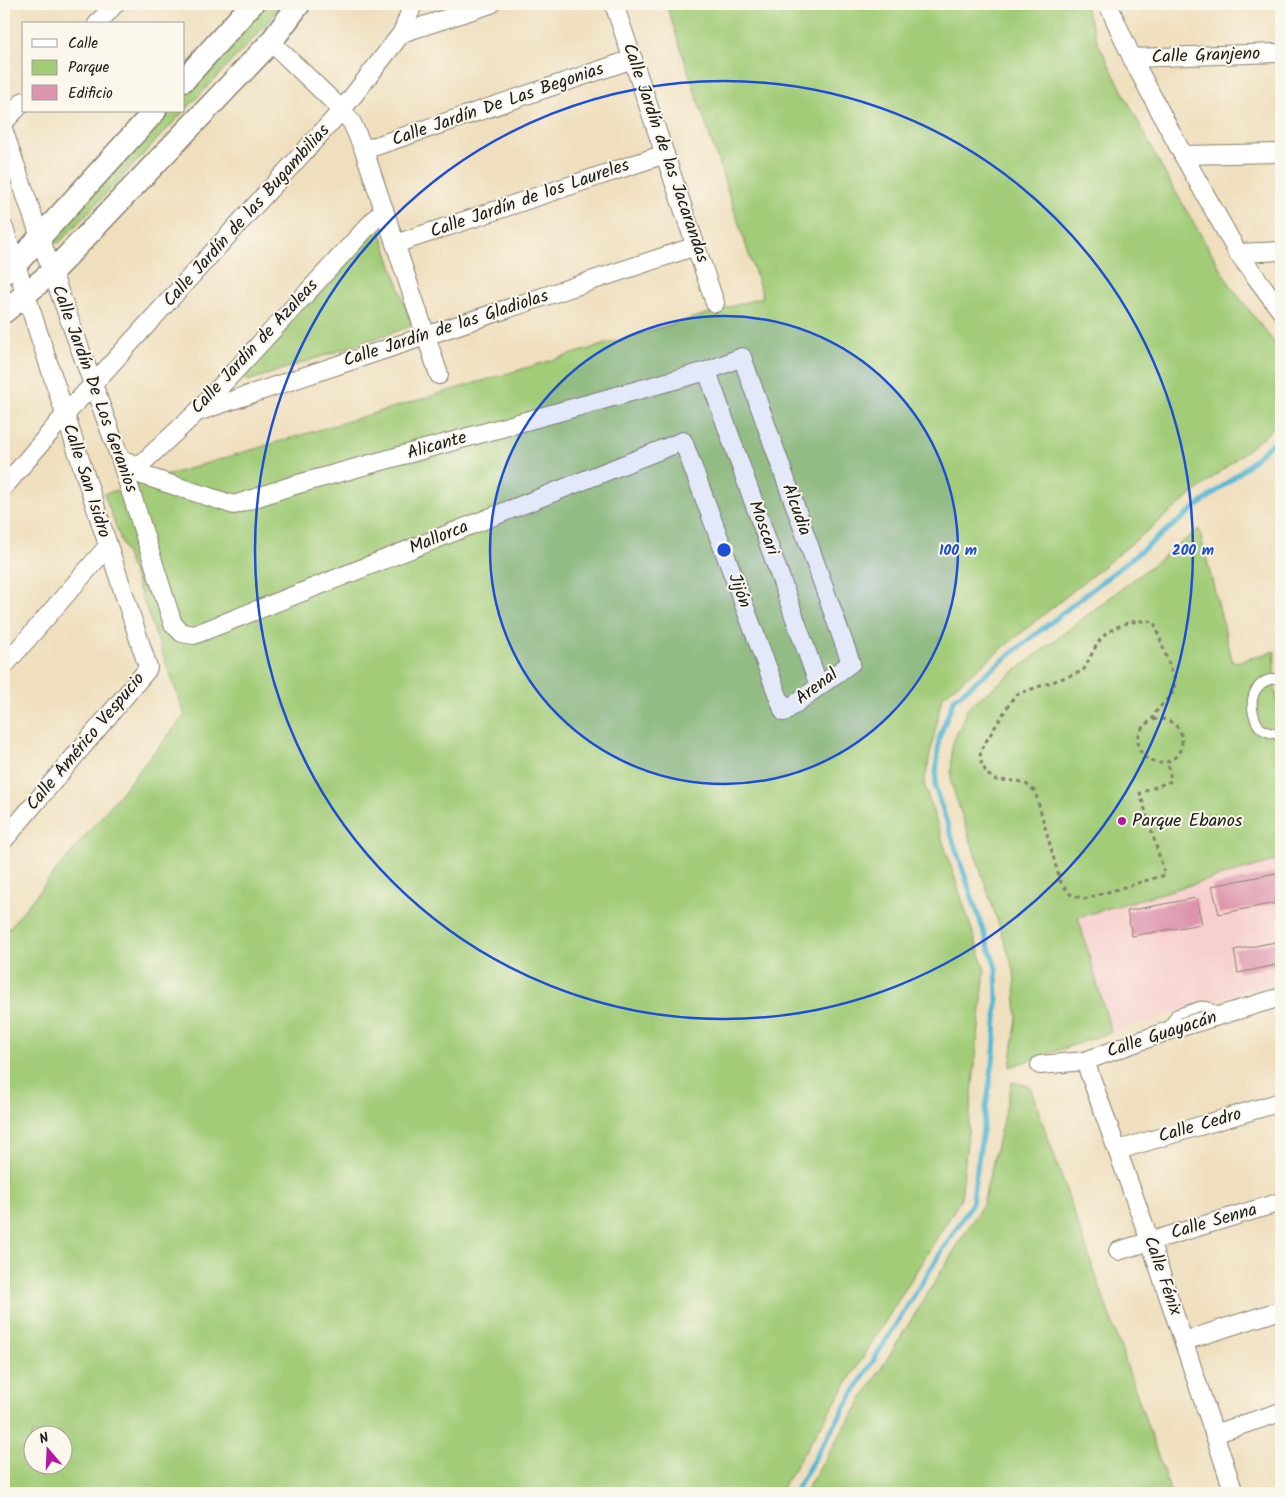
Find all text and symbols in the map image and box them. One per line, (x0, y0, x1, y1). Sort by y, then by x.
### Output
legend (22, 22, 185, 112)
text: Calle (68, 32, 98, 56)
street label: Calle Jardín de las Jacarandas (614, 39, 716, 267)
street label: Calle Granjeno (1151, 40, 1261, 72)
street label: Calle Jardín De Las Begonias (388, 55, 608, 155)
text: Parque (68, 56, 109, 80)
text: Edificio (68, 82, 113, 106)
street label: Calle Jardín de las Bugambilias (156, 118, 338, 314)
street label: Calle Jardín de los Laureles (426, 151, 634, 247)
street label: Calle Jardín de Azaleas (184, 272, 326, 421)
street label: Calle Jardín De Los Geranios (43, 281, 145, 497)
street label: Calle Jardín de las Gladiolas (340, 282, 553, 376)
street label: Calle San Isidro (54, 420, 118, 542)
street label: Alicante (404, 424, 470, 468)
street label: Alcudia (773, 480, 819, 540)
street label: Moscari (740, 496, 787, 560)
street label: Mallorca (405, 513, 473, 563)
text: 100 m (939, 539, 977, 563)
text: 200 m (1172, 539, 1214, 563)
centre of rings (715, 541, 733, 559)
street label: Jijón (719, 570, 759, 612)
street label: Arenal (789, 661, 845, 713)
street label: Calle Américo Vespucio (19, 666, 153, 818)
place label: Parque Ebanos (1132, 807, 1243, 836)
marker: Parque Ebanos (1116, 815, 1128, 827)
street label: Calle Guayacán (1103, 1004, 1221, 1066)
street label: Calle Cedro (1155, 1100, 1245, 1152)
street label: Calle Senna (1167, 1196, 1261, 1248)
street label: Calle Fénix (1135, 1232, 1189, 1320)
north arrow (22, 1424, 72, 1474)
text: N (36, 1427, 52, 1450)

